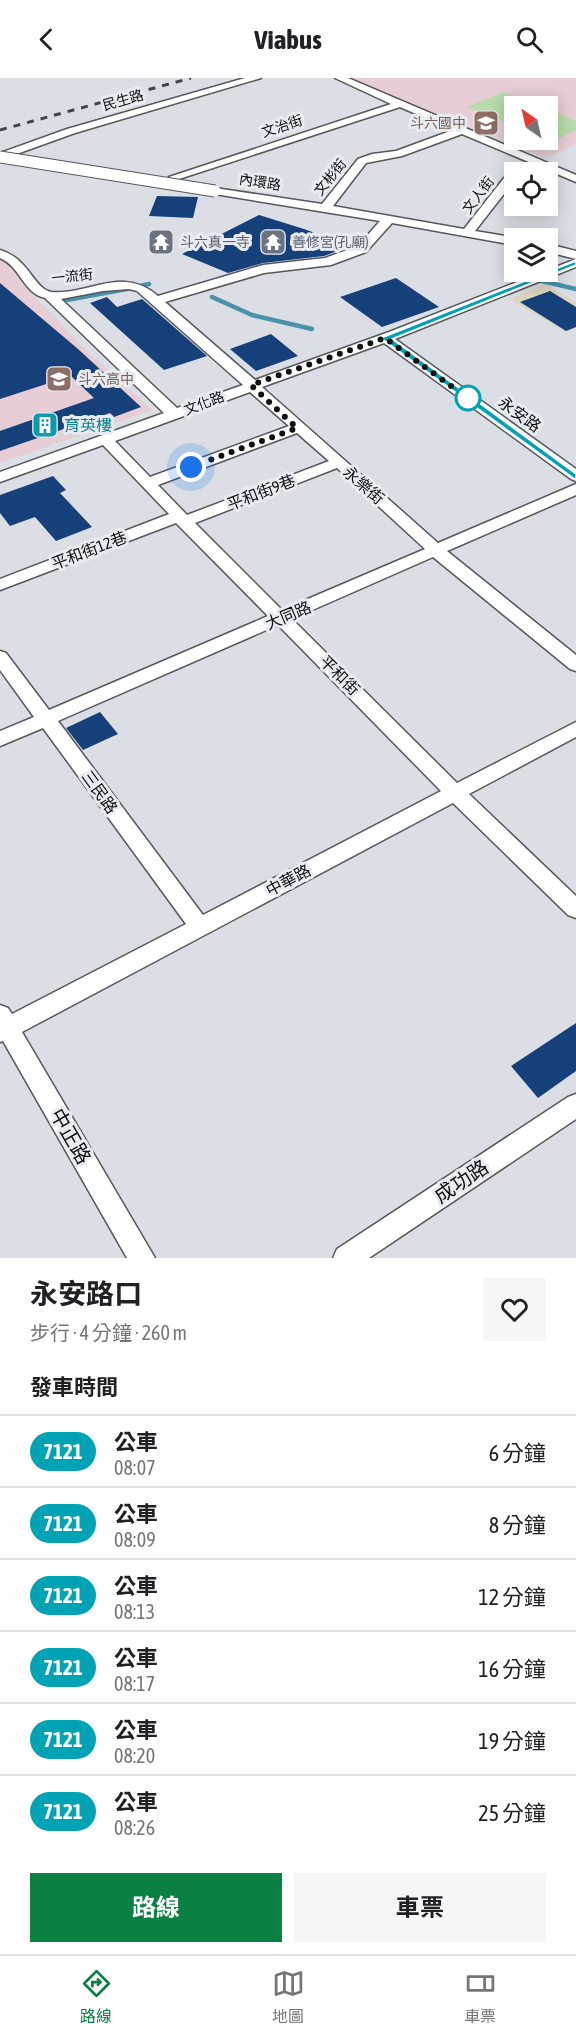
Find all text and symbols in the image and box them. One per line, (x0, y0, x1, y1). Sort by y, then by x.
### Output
icon: back (30, 23, 63, 56)
icon: search (513, 23, 546, 56)
text: Viabus (254, 24, 322, 55)
street label: 民生路 (101, 87, 145, 113)
north arrow (504, 96, 558, 150)
map controls (504, 96, 558, 282)
school or university icon: 斗六國中 (471, 108, 501, 138)
street label: 文治街 (260, 112, 304, 140)
place label: 斗六國中 (410, 115, 466, 131)
street label: 文彬街 (311, 156, 349, 198)
button: locate (504, 162, 558, 216)
street label: 內環路 (238, 171, 282, 193)
street label: 文人街 (459, 173, 497, 217)
temple icon: 斗六真一寺 (146, 227, 176, 257)
temple icon: 善修宮(孔廟) (258, 227, 288, 257)
button: layers (504, 228, 558, 282)
place label: 斗六真一寺 (180, 234, 250, 250)
place label: 善修宮(孔廟) (292, 234, 369, 250)
street label: 一流街 (50, 266, 94, 286)
school or university icon: 斗六高中 (44, 364, 74, 394)
place label: 斗六高中 (78, 371, 134, 387)
unlabelled marker (455, 385, 481, 411)
street label: 文化路 (182, 388, 226, 418)
street label: 永安路 (495, 393, 545, 435)
building icon: 育英樓 (30, 410, 60, 440)
place label: 育英樓 (64, 416, 112, 434)
your location (176, 452, 206, 482)
street label: 永樂街 (340, 462, 388, 508)
street label: 平和街9巷 (224, 471, 298, 513)
street label: 平和街12巷 (49, 527, 129, 573)
street label: 大同路 (262, 597, 314, 633)
street label: 平和街 (317, 652, 363, 698)
street label: 三民路 (79, 767, 121, 817)
street label: 中華路 (263, 861, 313, 899)
street label: 中正路 (46, 1104, 96, 1168)
street label: 成功路 (430, 1155, 492, 1207)
text: 永安路口 (30, 1278, 142, 1310)
button: heart (483, 1278, 546, 1341)
text: 步行 · 4 分鐘 · 260 m (30, 1321, 187, 1344)
text: 發車時間 (30, 1374, 118, 1400)
text: 公車 (114, 1429, 158, 1455)
text: 7121 (43, 1439, 83, 1463)
text: 6 分鐘 (489, 1440, 546, 1466)
text: 08:07 (114, 1456, 156, 1479)
text: 公車 (114, 1501, 158, 1527)
text: 7121 (43, 1511, 83, 1535)
text: 8 分鐘 (489, 1512, 546, 1538)
text: 08:09 (114, 1528, 156, 1551)
text: 公車 (114, 1573, 158, 1599)
text: 7121 (43, 1583, 83, 1607)
text: 12 分鐘 (478, 1584, 546, 1610)
text: 08:13 (114, 1600, 155, 1623)
text: 公車 (114, 1645, 158, 1671)
text: 7121 (43, 1655, 83, 1679)
text: 16 分鐘 (478, 1656, 546, 1682)
text: 08:17 (114, 1672, 155, 1695)
text: 公車 (114, 1717, 158, 1743)
text: 7121 (43, 1727, 83, 1751)
text: 19 分鐘 (478, 1728, 546, 1754)
text: 08:20 (114, 1744, 155, 1767)
text: 公車 (114, 1789, 158, 1815)
text: 7121 (43, 1799, 83, 1823)
text: 25 分鐘 (478, 1800, 546, 1826)
text: 08:26 (114, 1816, 155, 1839)
button: 路線 (30, 1873, 282, 1942)
button: 車票 (294, 1873, 546, 1942)
tab: 路線 (80, 1967, 113, 2027)
tab: 地圖 (272, 1967, 305, 2027)
tab: 車票 (464, 1967, 497, 2027)

